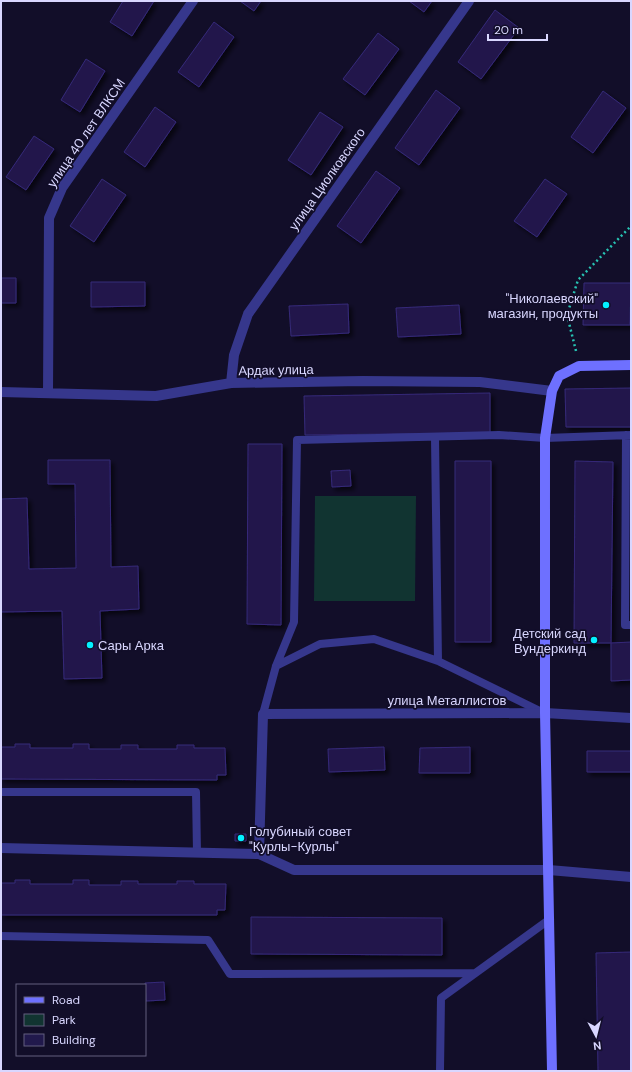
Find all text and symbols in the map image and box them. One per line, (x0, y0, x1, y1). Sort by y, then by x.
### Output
scale bar (488, 16, 547, 42)
text: 20 m (494, 22, 523, 38)
street label: улица 40 лет ВЛКСМ (43, 75, 129, 191)
street label: улица Циолковского (285, 124, 369, 234)
place label: "Николаевский" магазин, продукты (488, 290, 598, 322)
marker: "Николаевский" магазин, продукты (601, 300, 611, 310)
street label: Ардак улица (238, 361, 315, 379)
place label: Детский сад Вундеркинд (513, 625, 586, 657)
marker: Детский сад Вундеркинд (589, 635, 599, 645)
place label: Сары Арка (98, 637, 165, 654)
marker: Сары Арка (85, 640, 95, 650)
street label: улица Металлистов (388, 692, 507, 709)
place label: Голубиный совет "Курлы-Курлы" (249, 823, 352, 855)
marker: Голубиный совет "Курлы-Курлы" (236, 833, 246, 843)
legend (16, 984, 146, 1056)
text: Road (52, 992, 80, 1008)
text: Park (52, 1012, 76, 1028)
north arrow (576, 1016, 616, 1056)
text: Building (52, 1032, 96, 1048)
text: N (592, 1038, 602, 1053)

